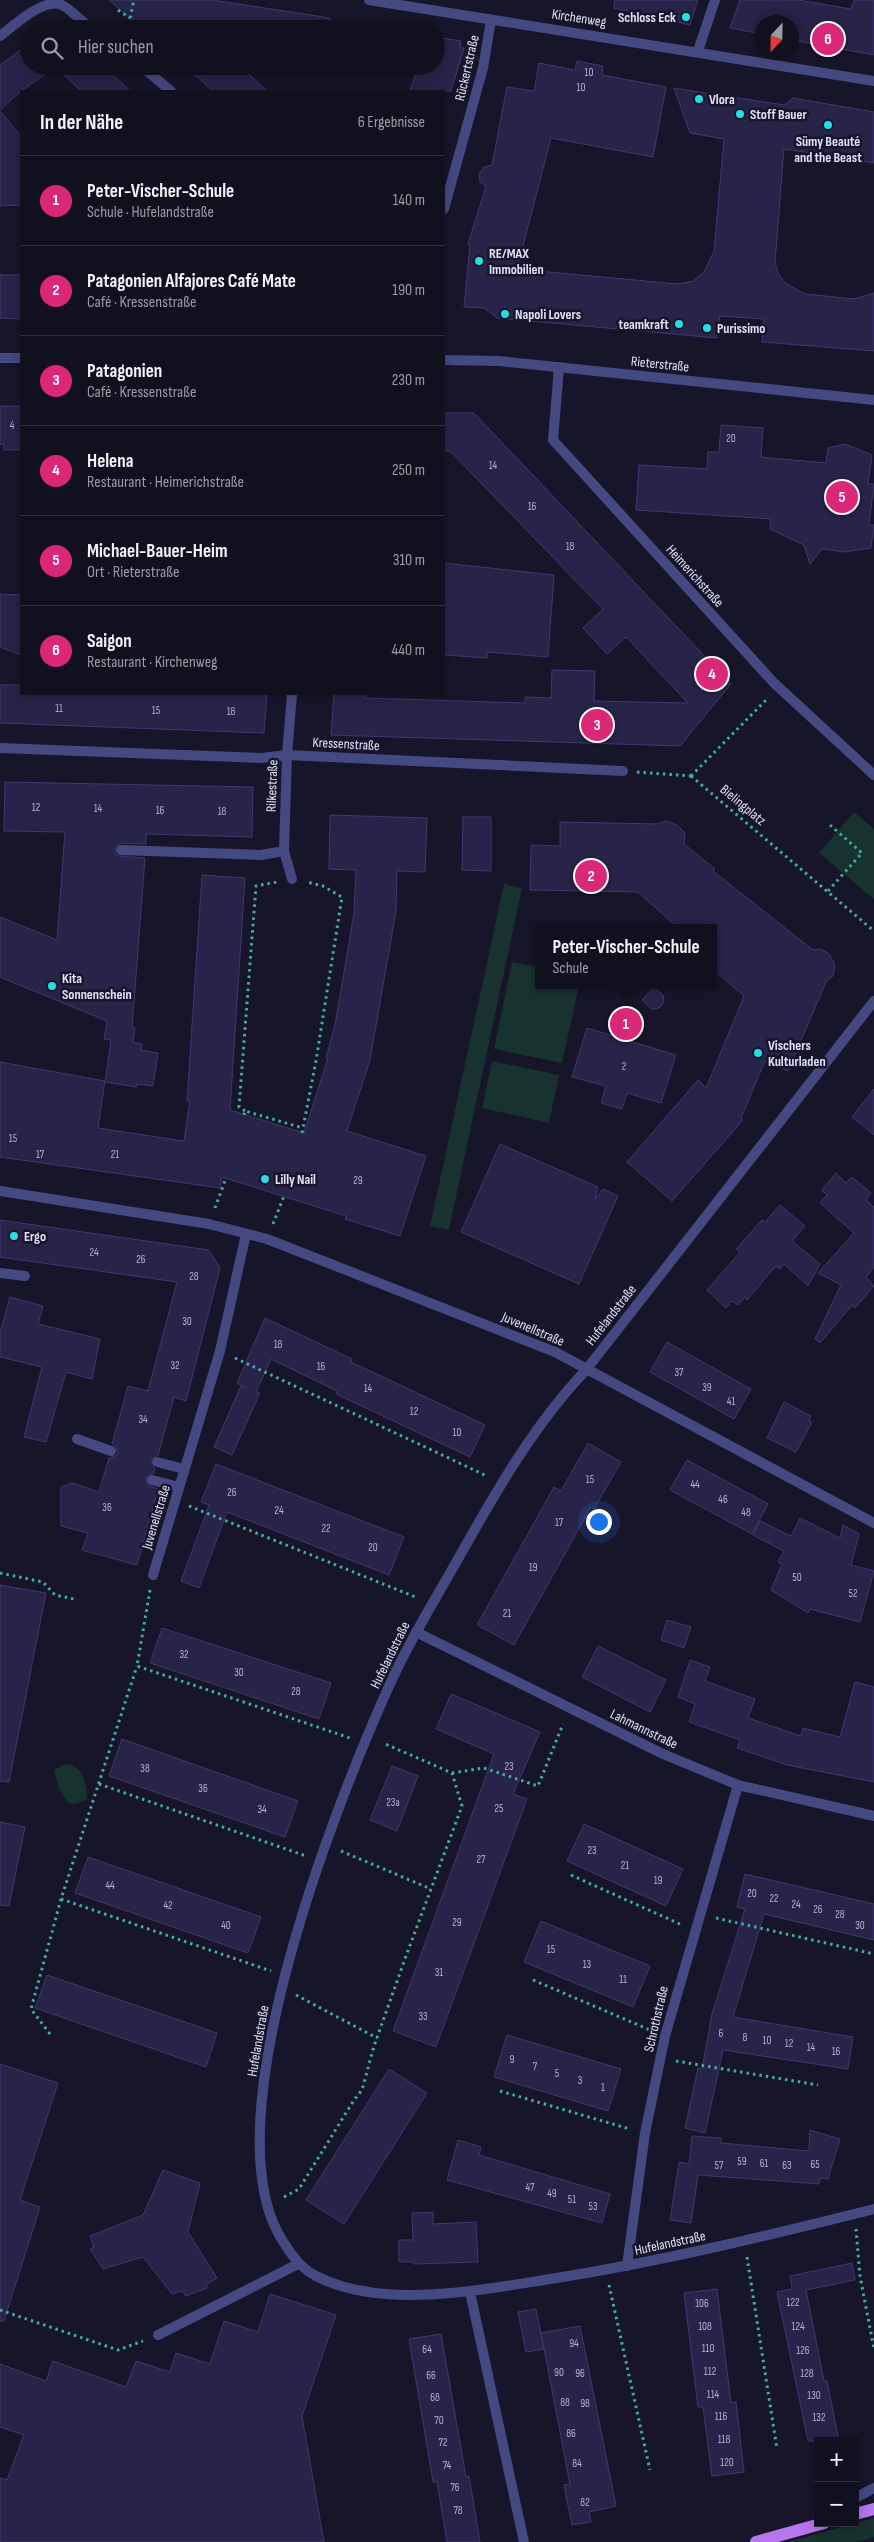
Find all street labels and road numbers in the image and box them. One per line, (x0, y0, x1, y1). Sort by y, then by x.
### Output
street label: Kirchenweg (551, 5, 608, 31)
street label: Rückertstraße (451, 33, 483, 103)
street label: Rieterstraße (630, 353, 690, 375)
street label: Heimerichstraße (663, 541, 727, 611)
street label: Kressenstraße (312, 734, 380, 754)
street label: Rilkestraße (263, 760, 281, 812)
street label: Bielingplatz (717, 781, 769, 829)
street label: Hufelandstraße (582, 1281, 640, 1349)
street label: Juvenellstraße (498, 1308, 567, 1350)
street label: Juvenellstraße (138, 1483, 174, 1552)
street label: Hufelandstraße (367, 1619, 413, 1691)
street label: Lahmannstraße (608, 1705, 680, 1753)
street label: Schrothstraße (640, 1984, 672, 2054)
street label: Hufelandstraße (243, 2004, 273, 2078)
street label: Hufelandstraße (633, 2227, 707, 2259)

